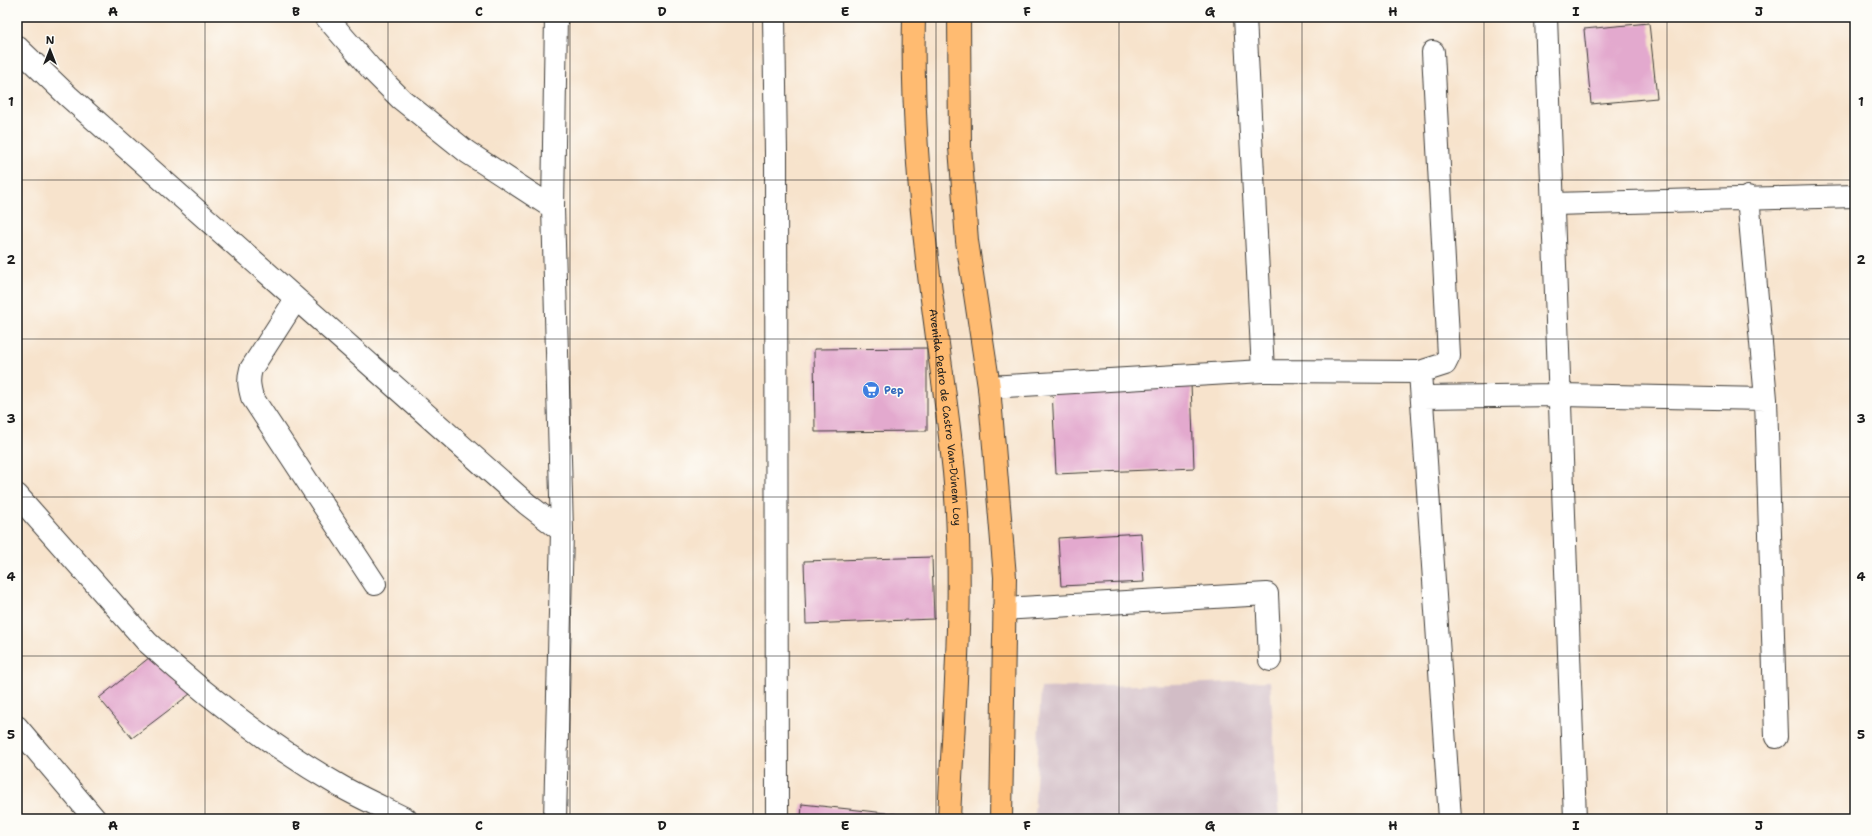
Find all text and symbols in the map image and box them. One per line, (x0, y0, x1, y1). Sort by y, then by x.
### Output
text: A (108, 3, 118, 20)
text: B (292, 3, 300, 20)
text: C (475, 3, 483, 20)
text: D (657, 3, 667, 20)
text: E (841, 3, 850, 20)
text: F (1023, 3, 1031, 20)
text: G (1205, 3, 1216, 20)
text: H (1388, 3, 1398, 20)
text: I (1572, 3, 1580, 20)
text: J (1755, 3, 1763, 20)
north arrow (30, 30, 70, 70)
text: N (46, 33, 55, 48)
text: 1 (8, 93, 14, 110)
text: 1 (1858, 93, 1864, 110)
text: 2 (6, 251, 16, 268)
text: 2 (1856, 251, 1866, 268)
street label: Avenida Pedro de Castro Van-Dúnem Loy (925, 308, 965, 526)
supermarket icon: Pep (861, 380, 881, 400)
place label: Pep (884, 383, 904, 398)
text: 3 (6, 410, 16, 427)
text: 3 (1856, 410, 1866, 427)
text: 4 (6, 568, 16, 585)
text: 4 (1856, 568, 1866, 585)
text: 5 (7, 726, 15, 743)
text: 5 (1857, 726, 1865, 743)
text: A (108, 817, 118, 834)
text: B (292, 817, 300, 834)
text: C (475, 817, 483, 834)
text: D (657, 817, 667, 834)
text: E (841, 817, 850, 834)
text: F (1023, 817, 1031, 834)
text: G (1205, 817, 1216, 834)
text: H (1388, 817, 1398, 834)
text: I (1572, 817, 1580, 834)
text: J (1755, 817, 1763, 834)

